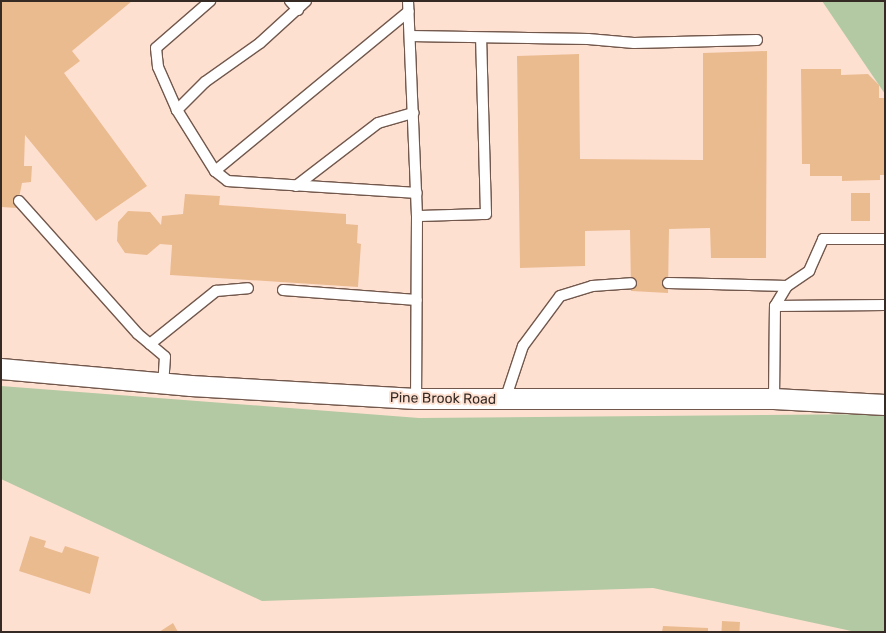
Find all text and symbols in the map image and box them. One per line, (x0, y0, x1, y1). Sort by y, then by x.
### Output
street label: Pine Brook Road (390, 390, 496, 408)

